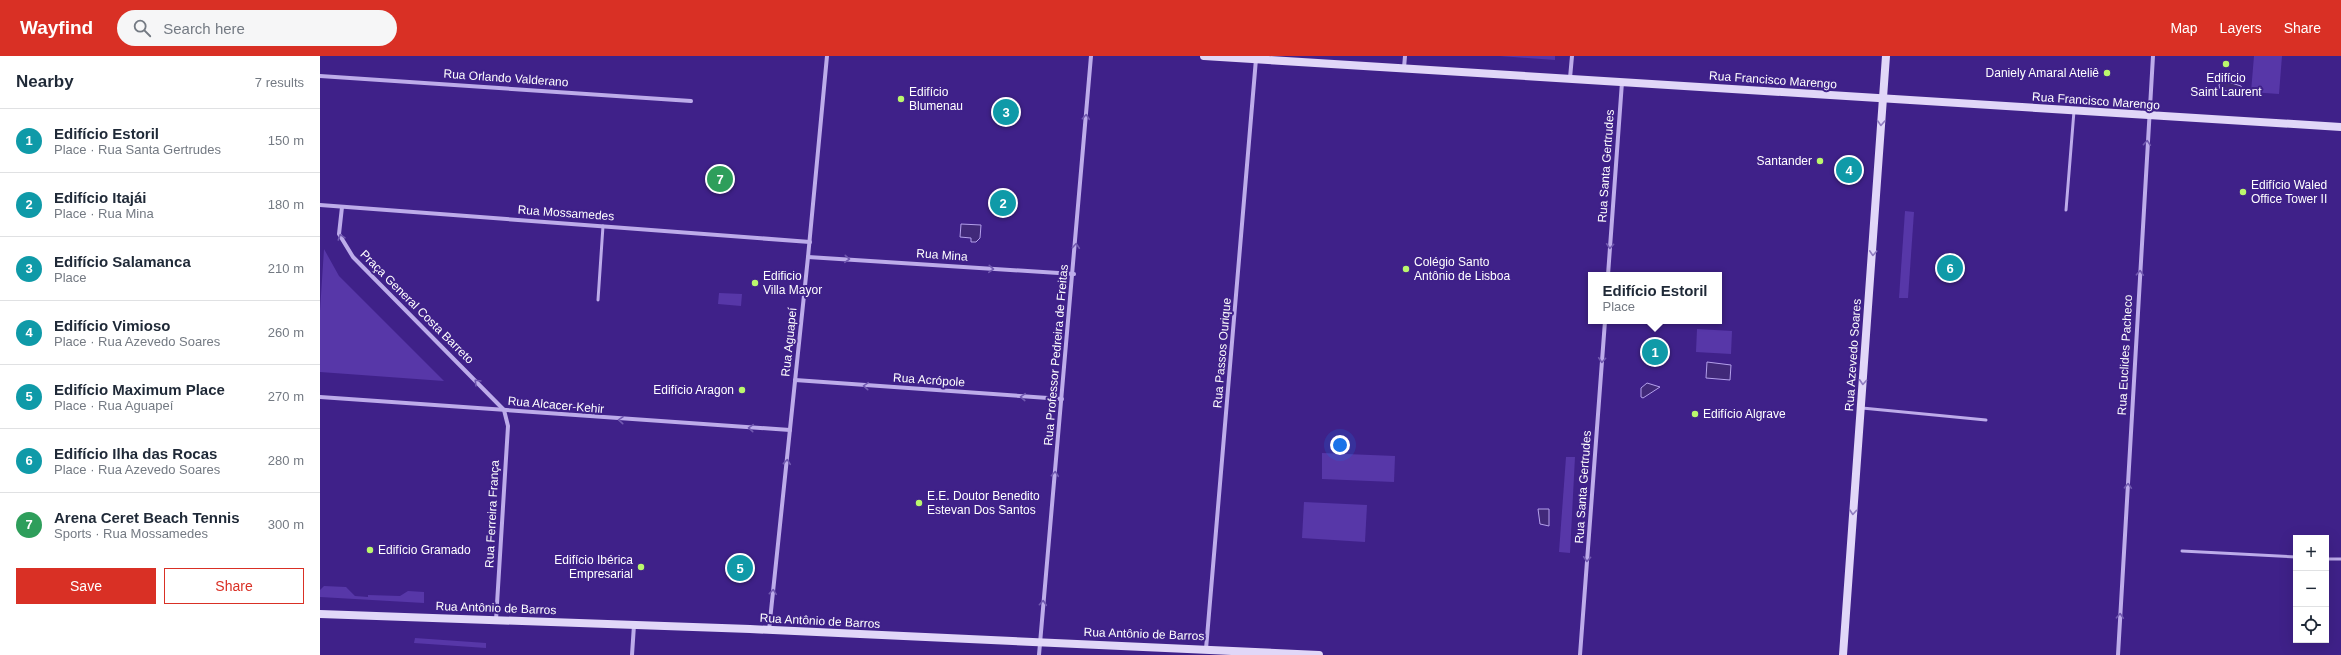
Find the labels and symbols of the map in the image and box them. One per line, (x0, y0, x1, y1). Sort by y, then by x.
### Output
marker: Edifício Saint Laurent (2221, 59, 2231, 69)
place label: Daniely Amaral Ateliê (1986, 66, 2099, 80)
street label: Rua Orlando Valderano (443, 67, 569, 89)
marker: Daniely Amaral Ateliê (2102, 68, 2112, 78)
street label: Rua Francisco Marengo (1709, 69, 1838, 91)
place label: Edifício Saint Laurent (2190, 71, 2262, 99)
place label: Edifício Blumenau (909, 85, 963, 113)
street label: Rua Francisco Marengo (2032, 90, 2161, 112)
marker: Edifício Blumenau (896, 94, 906, 104)
pin: 3 (993, 97, 1019, 127)
street label: Rua Santa Gertrudes (1595, 109, 1617, 223)
one-way arrow (1081, 114, 1090, 120)
one-way arrow (1876, 120, 1885, 126)
one-way arrow (2143, 140, 2152, 146)
place label: Santander (1757, 154, 1812, 168)
pin: 4 (1836, 155, 1862, 185)
marker: Santander (1815, 156, 1825, 166)
pin: 7 (707, 164, 733, 194)
place label: Edifício Waled Office Tower II (2251, 178, 2327, 206)
marker: Edifício Waled Office Tower II (2238, 187, 2248, 197)
pin: 2 (990, 188, 1016, 218)
street label: Rua Mossamedes (517, 203, 615, 223)
one-way arrow (337, 234, 346, 241)
one-way arrow (1071, 243, 1080, 249)
one-way arrow (1606, 243, 1615, 249)
street label: Rua Mina (916, 246, 968, 264)
street label: Praça General Costa Barreto (357, 247, 477, 367)
one-way arrow (1869, 250, 1877, 256)
pin: 6 (1937, 253, 1963, 283)
one-way arrow (844, 255, 850, 264)
place label: Colégio Santo Antônio de Lisboa (1414, 255, 1510, 283)
one-way arrow (988, 264, 994, 273)
street label: Rua Professor Pedreira de Freitas (1041, 264, 1071, 446)
marker: Colégio Santo Antônio de Lisboa (1401, 264, 1411, 274)
place label: Edificio Villa Mayor (763, 269, 822, 297)
one-way arrow (2135, 270, 2144, 276)
marker: Edificio Villa Mayor (750, 278, 760, 288)
street label: Rua Euclides Pacheco (2115, 294, 2135, 416)
street label: Rua Passos Ourique (1210, 297, 1234, 409)
street label: Rua Azevedo Soares (1842, 298, 1864, 412)
street label: Rua Aguapeí (778, 306, 800, 377)
pin: 1 (1642, 337, 1668, 367)
one-way arrow (1597, 357, 1606, 363)
street label: Rua Acrópole (893, 371, 966, 390)
one-way arrow (474, 379, 482, 387)
one-way arrow (1859, 379, 1868, 385)
one-way arrow (863, 381, 869, 390)
place label: Edifício Aragon (653, 383, 734, 397)
marker: Edifício Aragon (737, 385, 747, 395)
one-way arrow (1020, 392, 1026, 401)
street label: Rua Alcacer-Kehir (507, 394, 605, 416)
place label: Edifício Algrave (1703, 407, 1786, 421)
marker: Edifício Algrave (1690, 409, 1700, 419)
one-way arrow (618, 415, 624, 424)
one-way arrow (748, 423, 754, 432)
street label: Rua Santa Gertrudes (1572, 430, 1594, 544)
your location (1330, 435, 1350, 455)
street label: Rua Ferreira França (482, 459, 502, 568)
one-way arrow (782, 459, 791, 465)
one-way arrow (1050, 471, 1059, 477)
one-way arrow (2123, 483, 2132, 489)
place label: E.E. Doutor Benedito Estevan Dos Santos (927, 489, 1040, 517)
marker: E.E. Doutor Benedito Estevan Dos Santos (914, 498, 924, 508)
one-way arrow (1849, 509, 1858, 515)
place label: Edifício Gramado (378, 543, 471, 557)
marker: Edifício Gramado (365, 545, 375, 555)
place label: Edifício Ibérica Empresarial (554, 553, 633, 581)
pin: 5 (727, 553, 753, 583)
one-way arrow (1583, 556, 1592, 562)
marker: Edifício Ibérica Empresarial (636, 562, 646, 572)
one-way arrow (768, 589, 777, 595)
street label: Rua Antônio de Barros (435, 599, 557, 617)
one-way arrow (1038, 600, 1047, 606)
street label: Rua Antônio de Barros (759, 611, 881, 631)
one-way arrow (2116, 613, 2125, 619)
street label: Rua Antônio de Barros (1083, 625, 1205, 643)

